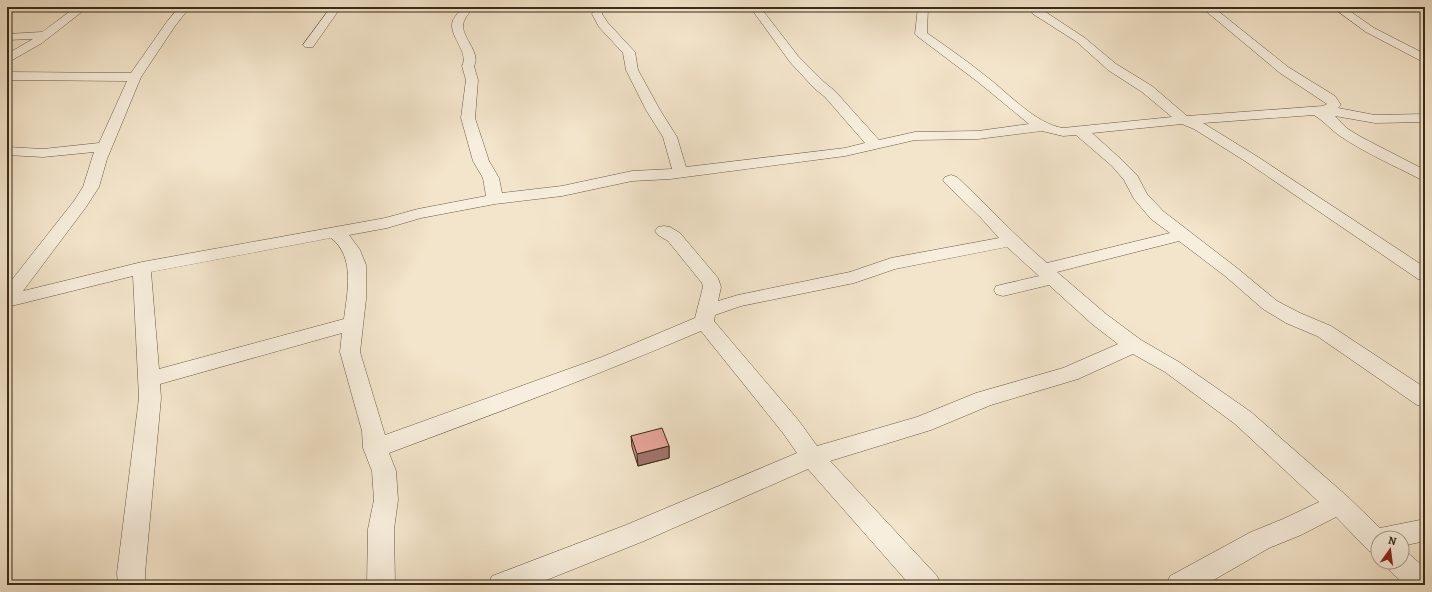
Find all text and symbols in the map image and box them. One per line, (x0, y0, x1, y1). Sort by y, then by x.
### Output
north arrow (1370, 530, 1410, 570)
text: N (1387, 533, 1398, 549)

